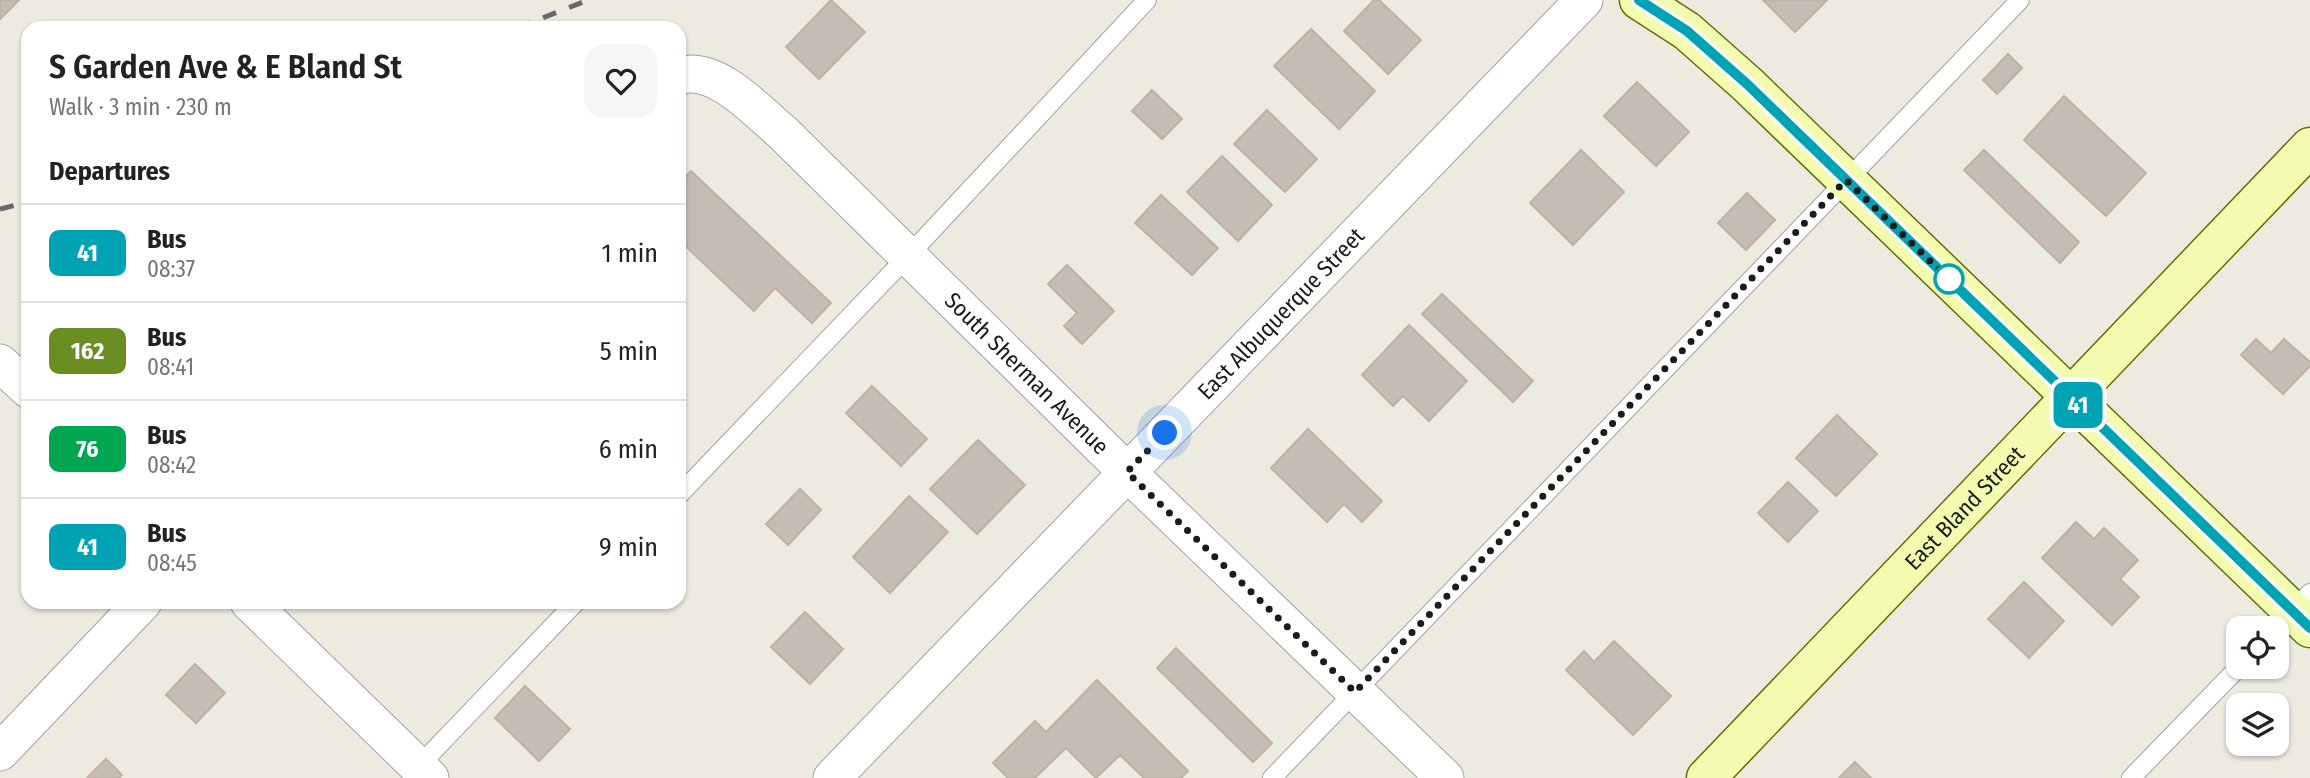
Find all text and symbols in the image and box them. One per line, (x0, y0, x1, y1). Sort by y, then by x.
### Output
button: heart (584, 44, 658, 118)
text: S Garden Ave & E Bland St (49, 47, 402, 87)
text: Walk · 3 min · 230 m (49, 93, 232, 121)
text: Departures (49, 156, 170, 187)
street label: East Albuquerque Street (1192, 222, 1370, 405)
text: Bus (147, 224, 186, 255)
text: 1 min (602, 238, 658, 269)
text: 41 (77, 239, 98, 267)
text: 08:37 (147, 255, 195, 283)
unlabelled marker (1934, 264, 1964, 294)
street label: South Sherman Avenue (939, 286, 1115, 460)
text: Bus (147, 322, 186, 353)
text: 5 min (600, 336, 658, 367)
text: 162 (71, 337, 104, 365)
text: 08:41 (147, 353, 194, 381)
line badge: 41 (2046, 382, 2110, 428)
text: 41 (2068, 391, 2088, 419)
your location (1147, 415, 1182, 450)
text: Bus (147, 420, 186, 451)
text: 6 min (599, 434, 658, 465)
text: 76 (76, 435, 99, 463)
street label: East Bland Street (1899, 440, 2031, 576)
text: 08:42 (147, 451, 196, 479)
text: Bus (147, 518, 186, 549)
text: 9 min (599, 532, 658, 563)
text: 41 (77, 533, 98, 561)
text: 08:45 (147, 549, 197, 577)
map controls (2226, 616, 2289, 756)
button: locate (2226, 616, 2289, 679)
button: layers (2226, 693, 2289, 756)

